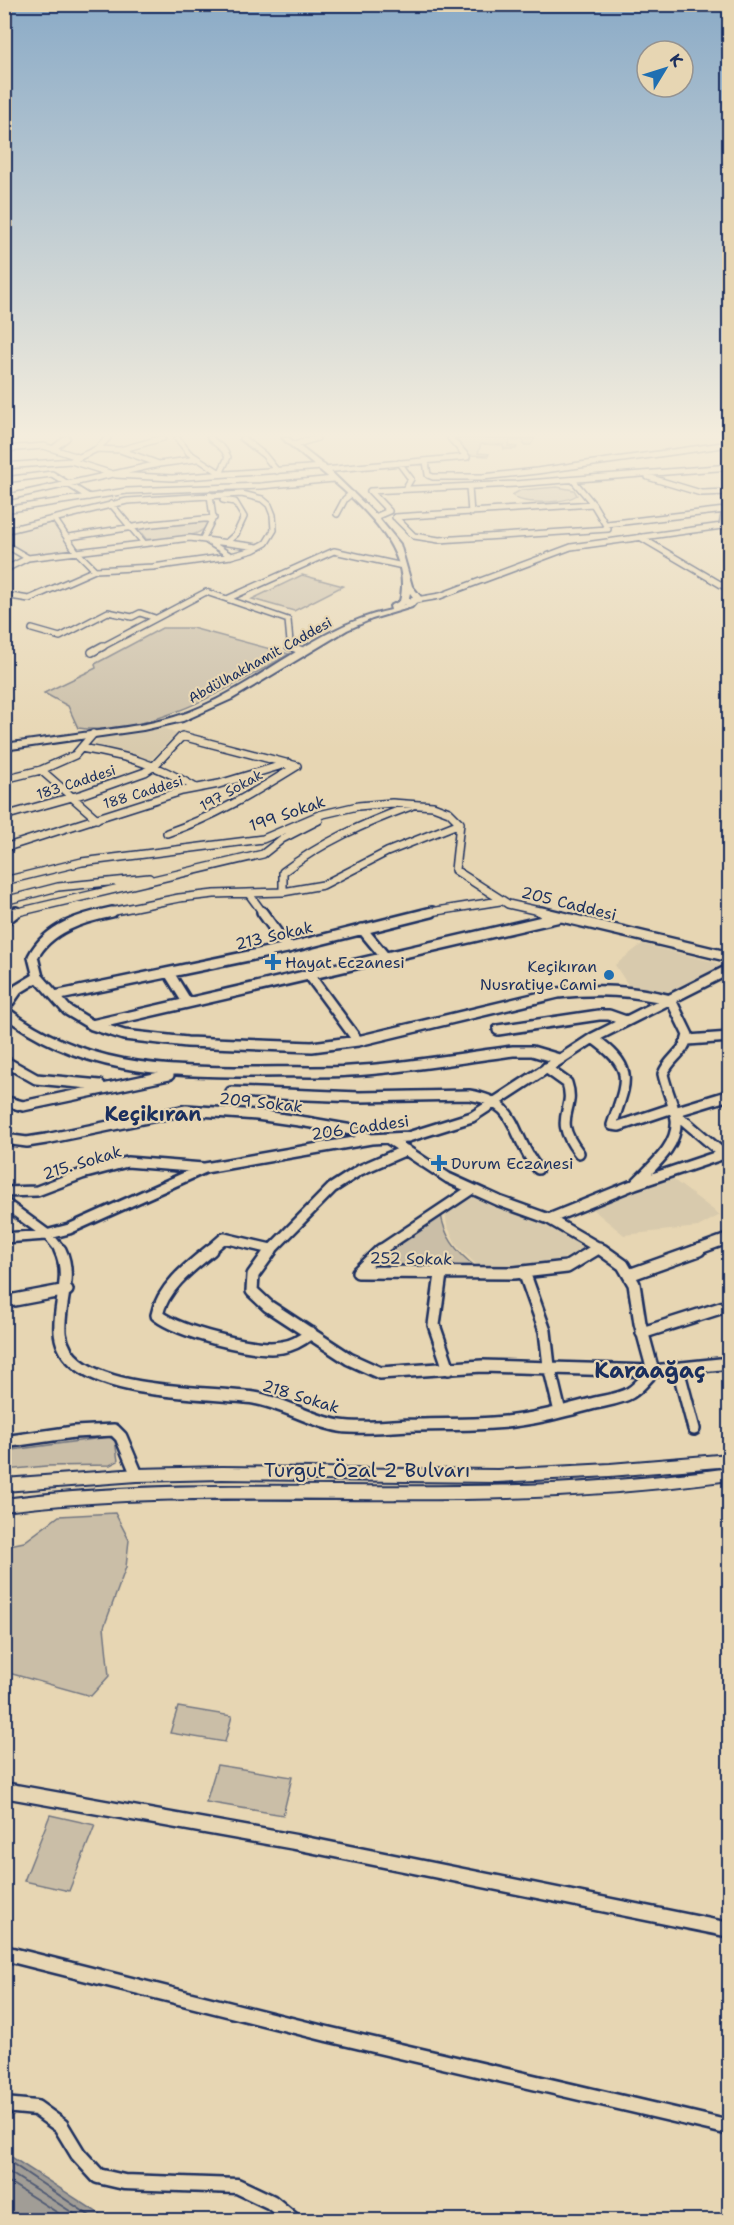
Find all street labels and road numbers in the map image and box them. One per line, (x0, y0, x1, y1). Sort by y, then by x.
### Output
street label: Abdülhakhamit Caddesi (185, 613, 335, 707)
street label: 183 Caddesi (34, 761, 118, 803)
street label: 197 Sokak (196, 765, 266, 815)
street label: 188 Caddesi (101, 771, 185, 813)
street label: 199 Sokak (246, 791, 328, 836)
street label: 205 Caddesi (519, 882, 619, 925)
street label: 213 Sokak (233, 916, 315, 955)
street label: 209 Sokak (218, 1088, 304, 1117)
street label: 206 Caddesi (310, 1110, 410, 1145)
street label: 215. Sokak (40, 1141, 124, 1184)
street label: 252 Sokak (370, 1247, 452, 1270)
street label: 218 Sokak (260, 1375, 342, 1418)
street label: Turgut Özal 2 Bulvarı (264, 1457, 470, 1483)

